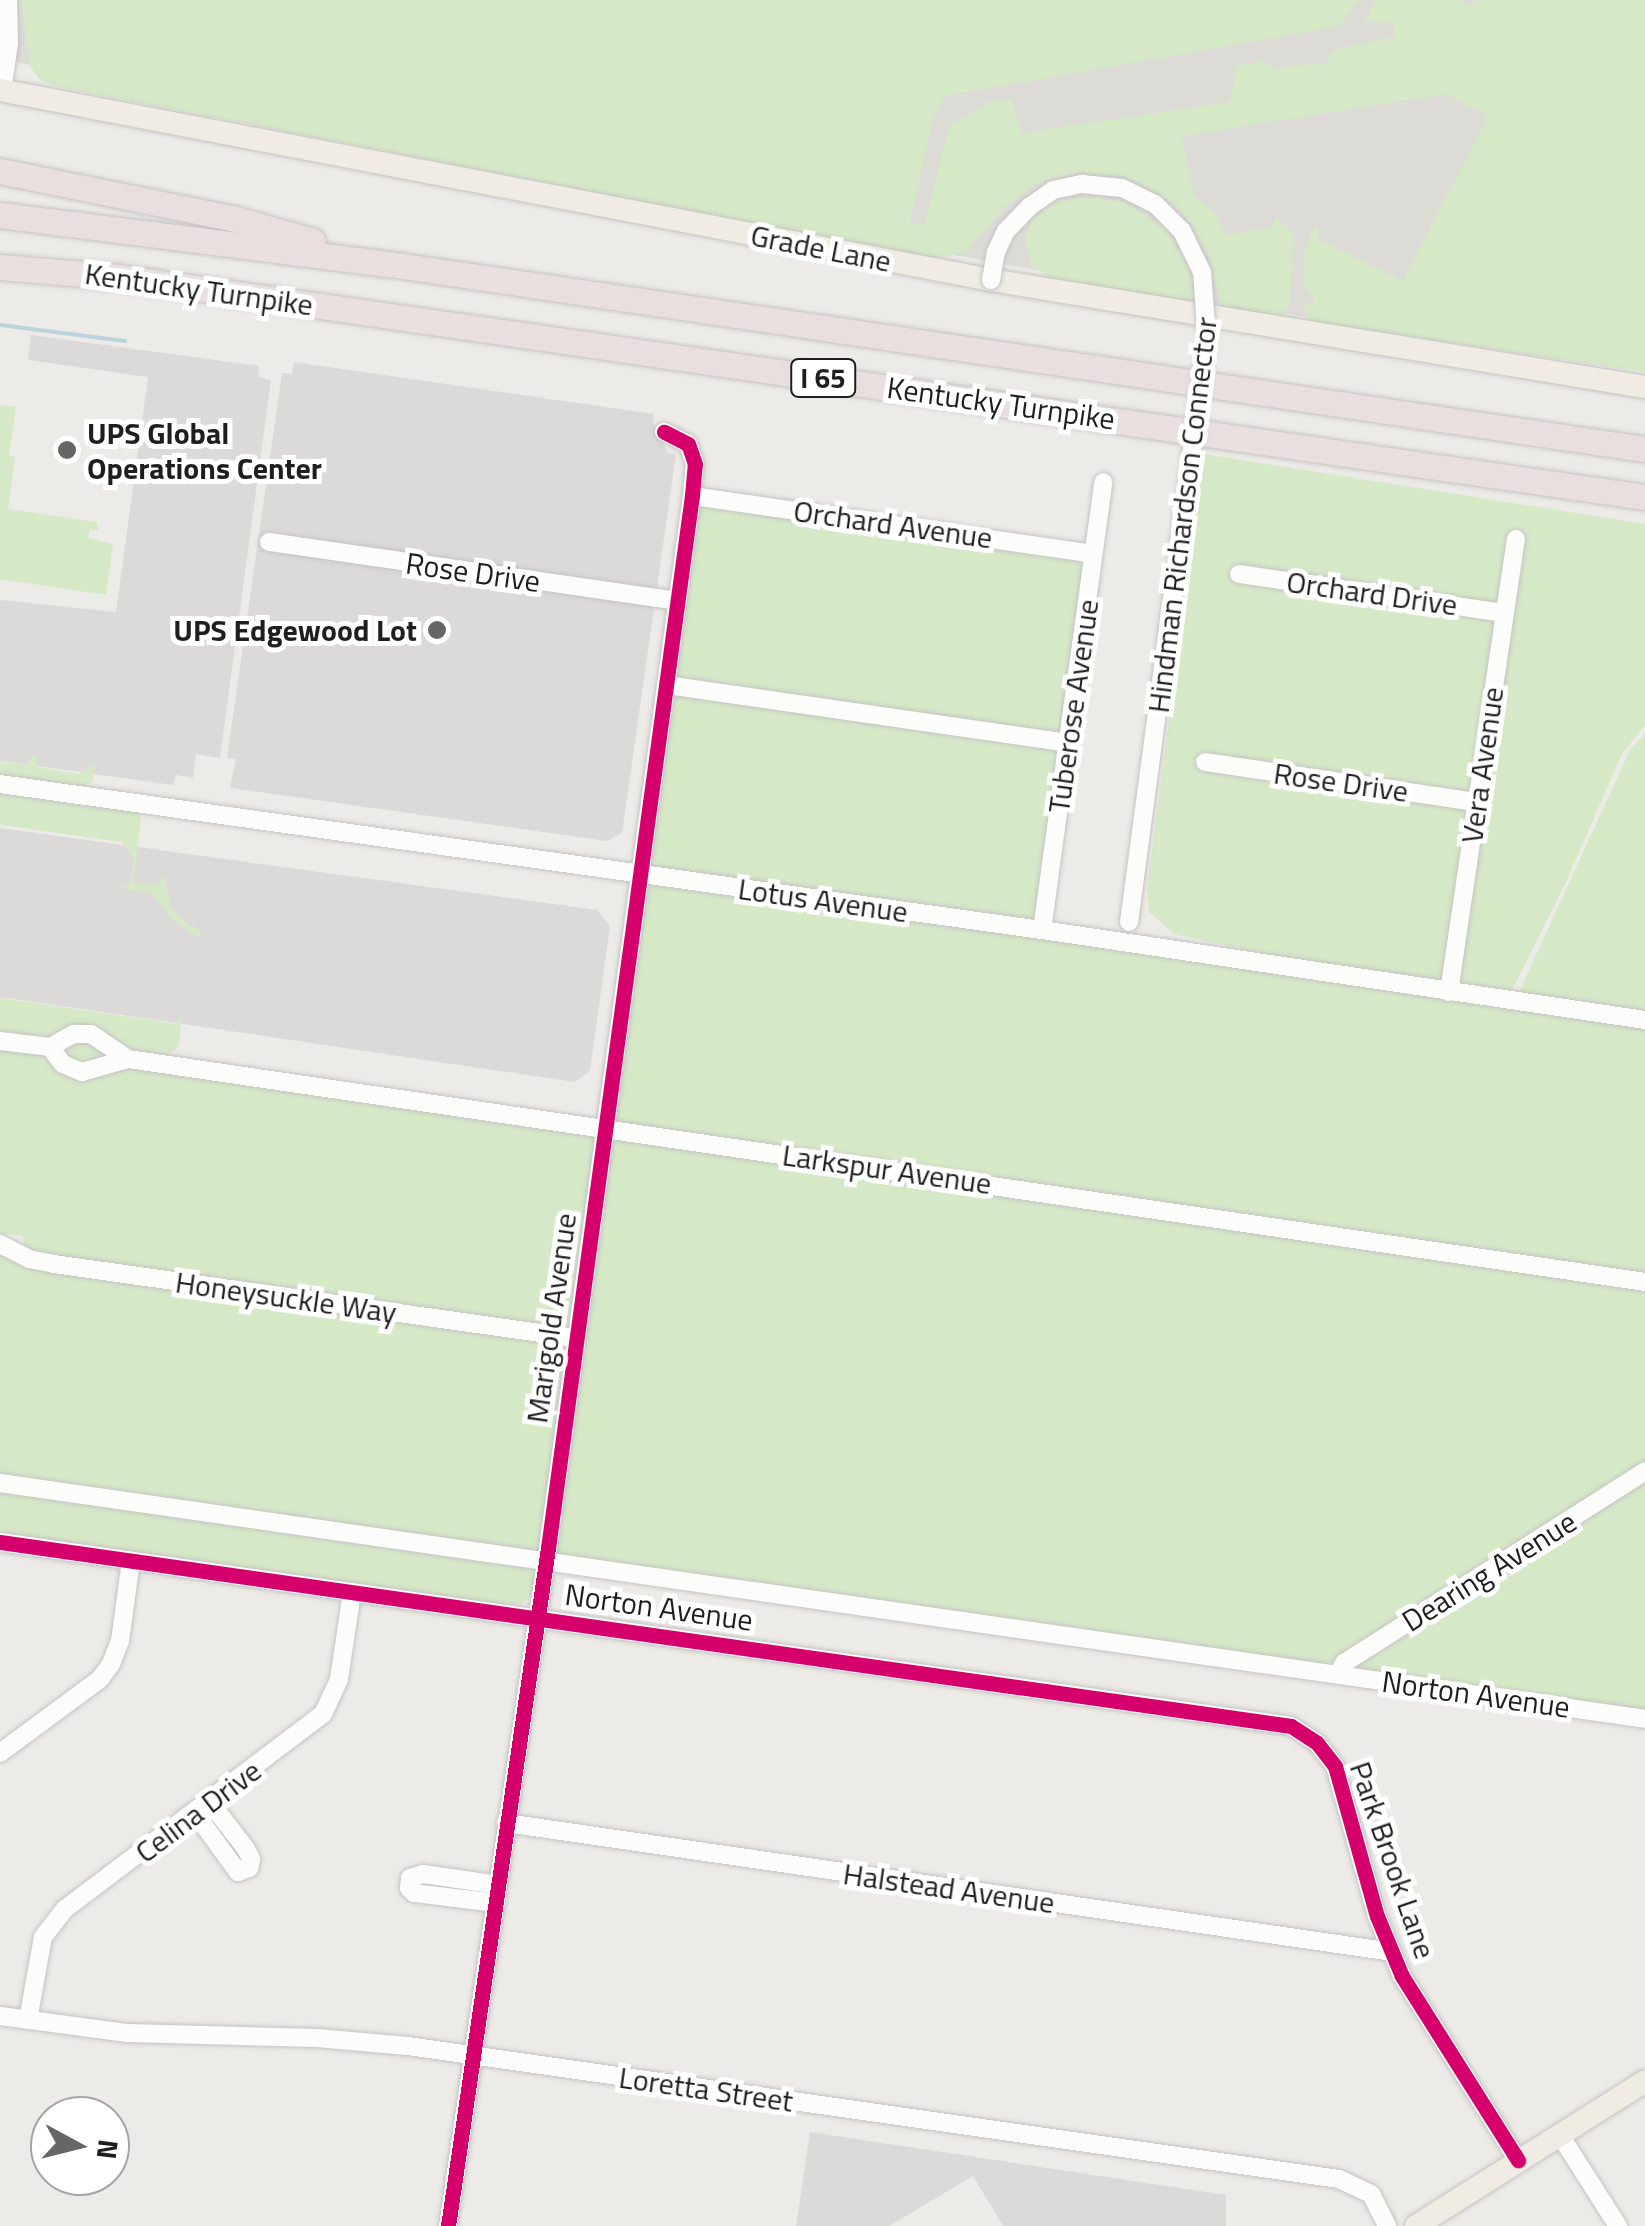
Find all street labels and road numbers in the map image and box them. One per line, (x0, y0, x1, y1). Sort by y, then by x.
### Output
street label: Grade Lane (748, 217, 894, 279)
street label: Kentucky Turnpike (83, 255, 315, 323)
street label: Hindman Richardson Connector (1140, 315, 1224, 715)
road number: I 65 (788, 355, 858, 401)
street label: Kentucky Turnpike (885, 369, 1117, 437)
street label: Orchard Avenue (791, 492, 995, 556)
street label: Rose Drive (403, 545, 543, 599)
street label: Orchard Drive (1284, 563, 1460, 623)
street label: Tuberose Avenue (1040, 597, 1106, 815)
street label: Vera Avenue (1453, 685, 1511, 845)
street label: Rose Drive (1271, 755, 1411, 809)
street label: Lotus Avenue (736, 870, 910, 930)
street label: Larkspur Avenue (780, 1137, 994, 1201)
street label: Marigold Avenue (518, 1211, 584, 1425)
street label: Honeysuckle Way (173, 1264, 399, 1330)
street label: Dearing Avenue (1395, 1503, 1583, 1639)
street label: Norton Avenue (563, 1576, 755, 1638)
street label: Norton Avenue (1380, 1663, 1572, 1725)
street label: Celina Drive (128, 1752, 268, 1870)
street label: Park Brook Lane (1342, 1757, 1444, 1963)
street label: Halstead Avenue (841, 1855, 1057, 1921)
street label: Loretta Street (617, 2059, 795, 2119)

